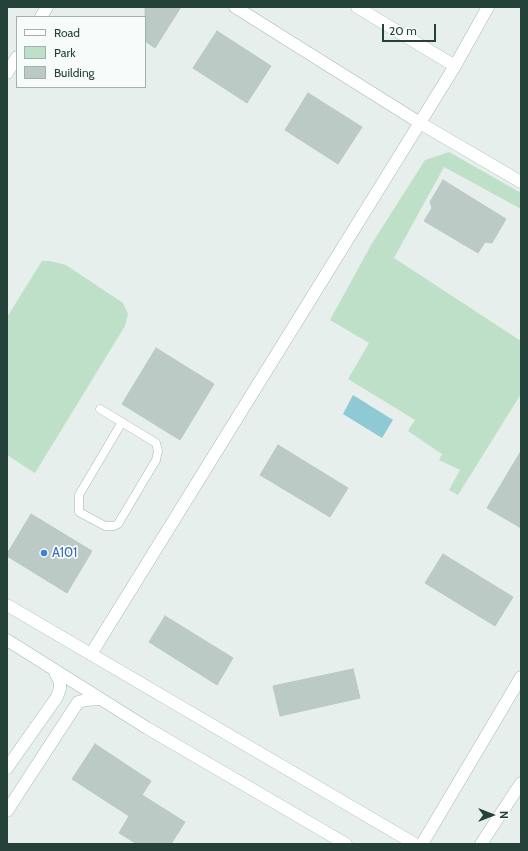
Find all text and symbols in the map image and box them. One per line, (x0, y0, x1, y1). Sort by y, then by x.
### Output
legend (16, 16, 146, 88)
scale bar (384, 16, 438, 42)
text: 20 m (389, 23, 417, 38)
text: Road (54, 25, 80, 40)
text: Park (54, 45, 76, 60)
text: Building (54, 65, 95, 80)
place label: A101 (52, 545, 77, 561)
marker: A101 (39, 548, 49, 558)
north arrow (472, 795, 512, 835)
text: N (497, 811, 511, 819)

